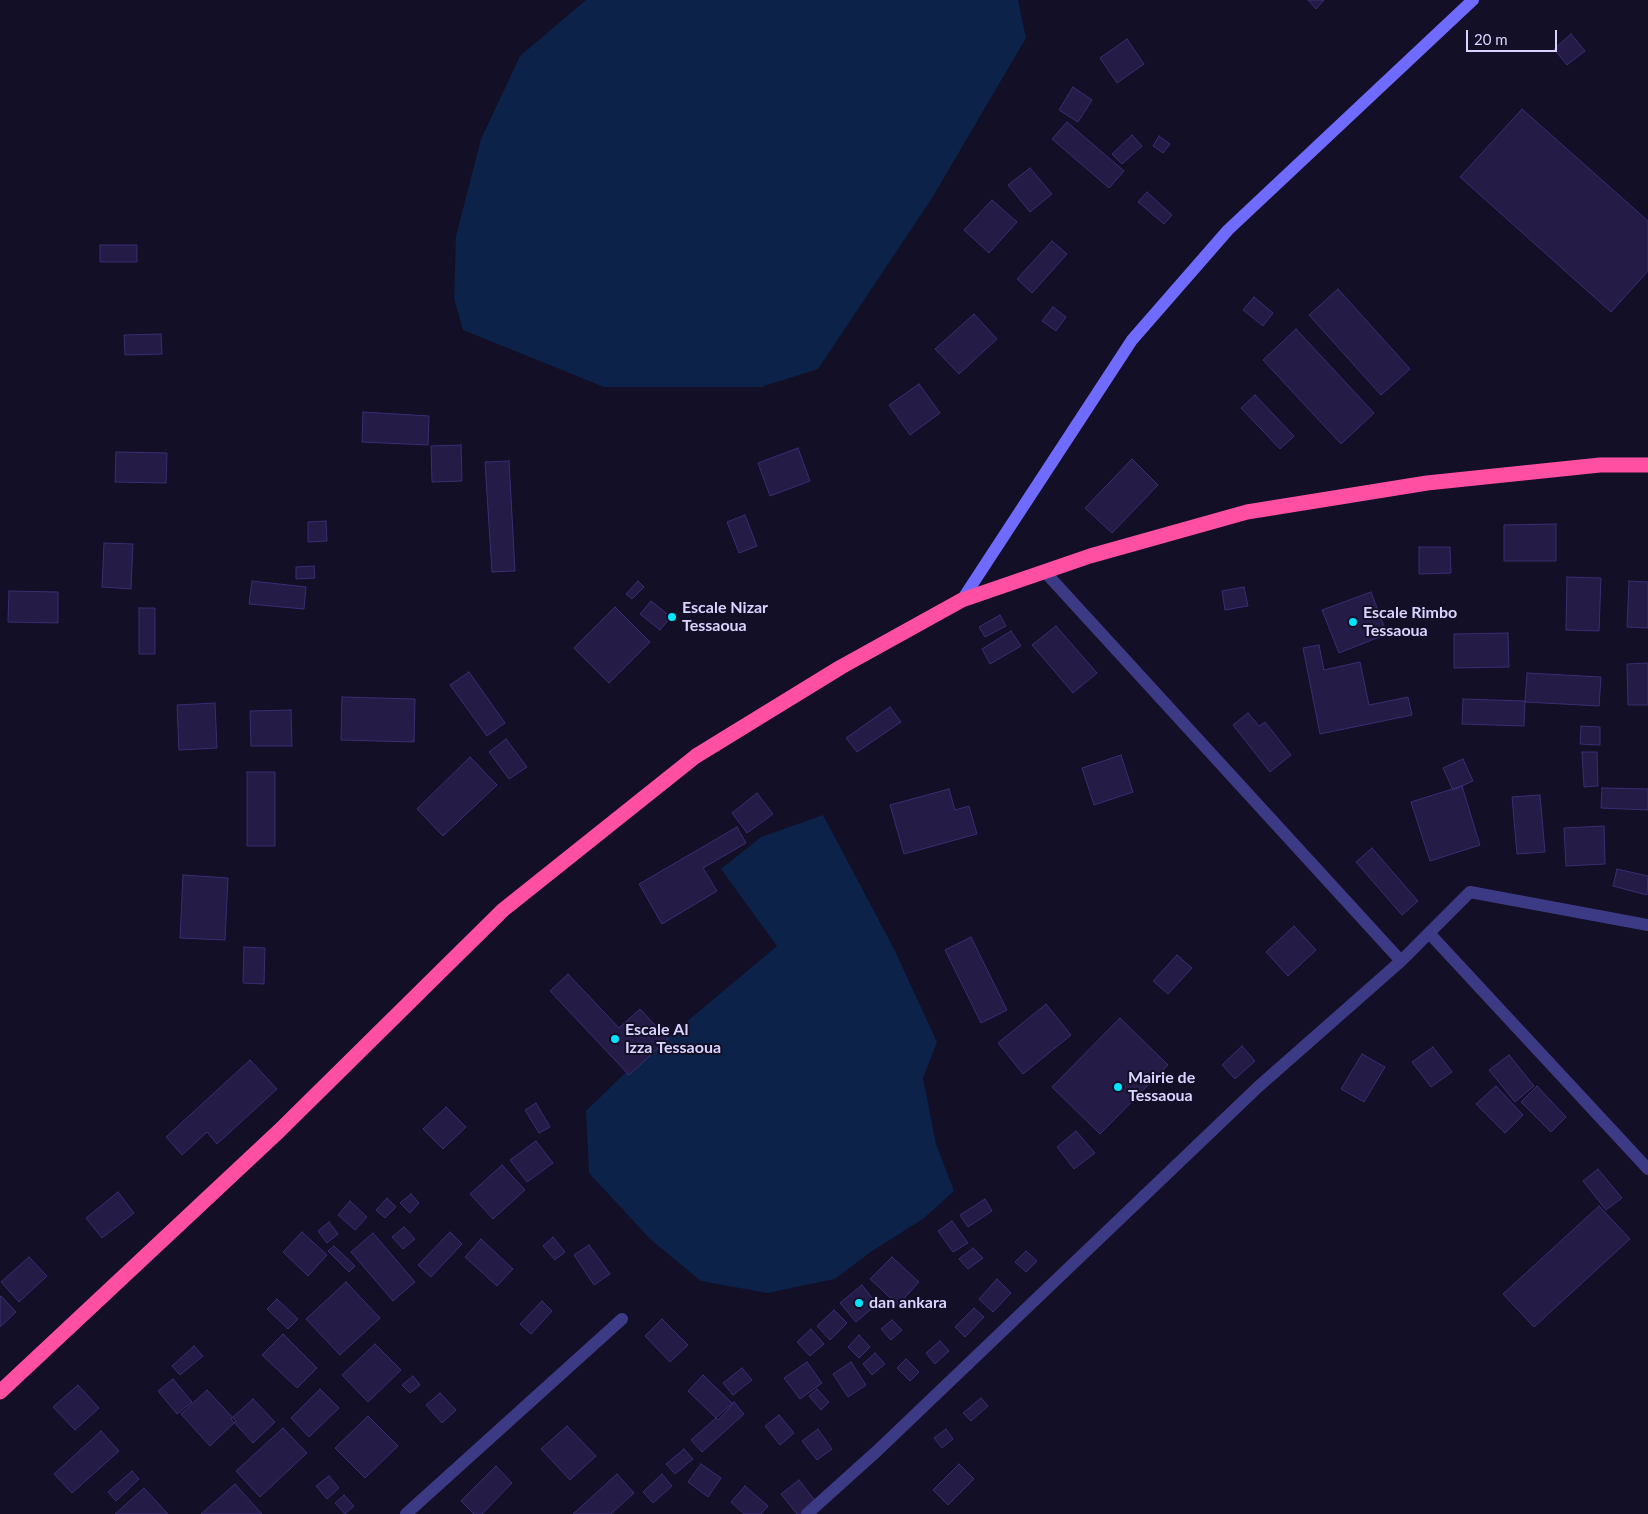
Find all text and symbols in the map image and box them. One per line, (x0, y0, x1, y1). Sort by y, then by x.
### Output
scale bar (1468, 20, 1559, 52)
text: 20 m (1474, 30, 1508, 48)
place label: Escale Nizar Tessaoua (682, 598, 768, 636)
place label: Escale Rimbo Tessaoua (1363, 603, 1457, 641)
marker: Escale Nizar Tessaoua (666, 611, 678, 623)
marker: Escale Rimbo Tessaoua (1347, 616, 1359, 628)
place label: Escale Al Izza Tessaoua (625, 1020, 721, 1058)
marker: Escale Al Izza Tessaoua (609, 1033, 621, 1045)
place label: Mairie de Tessaoua (1128, 1068, 1195, 1106)
marker: Mairie de Tessaoua (1112, 1081, 1124, 1093)
place label: dan ankara (869, 1293, 947, 1313)
marker: dan ankara (853, 1297, 865, 1309)

